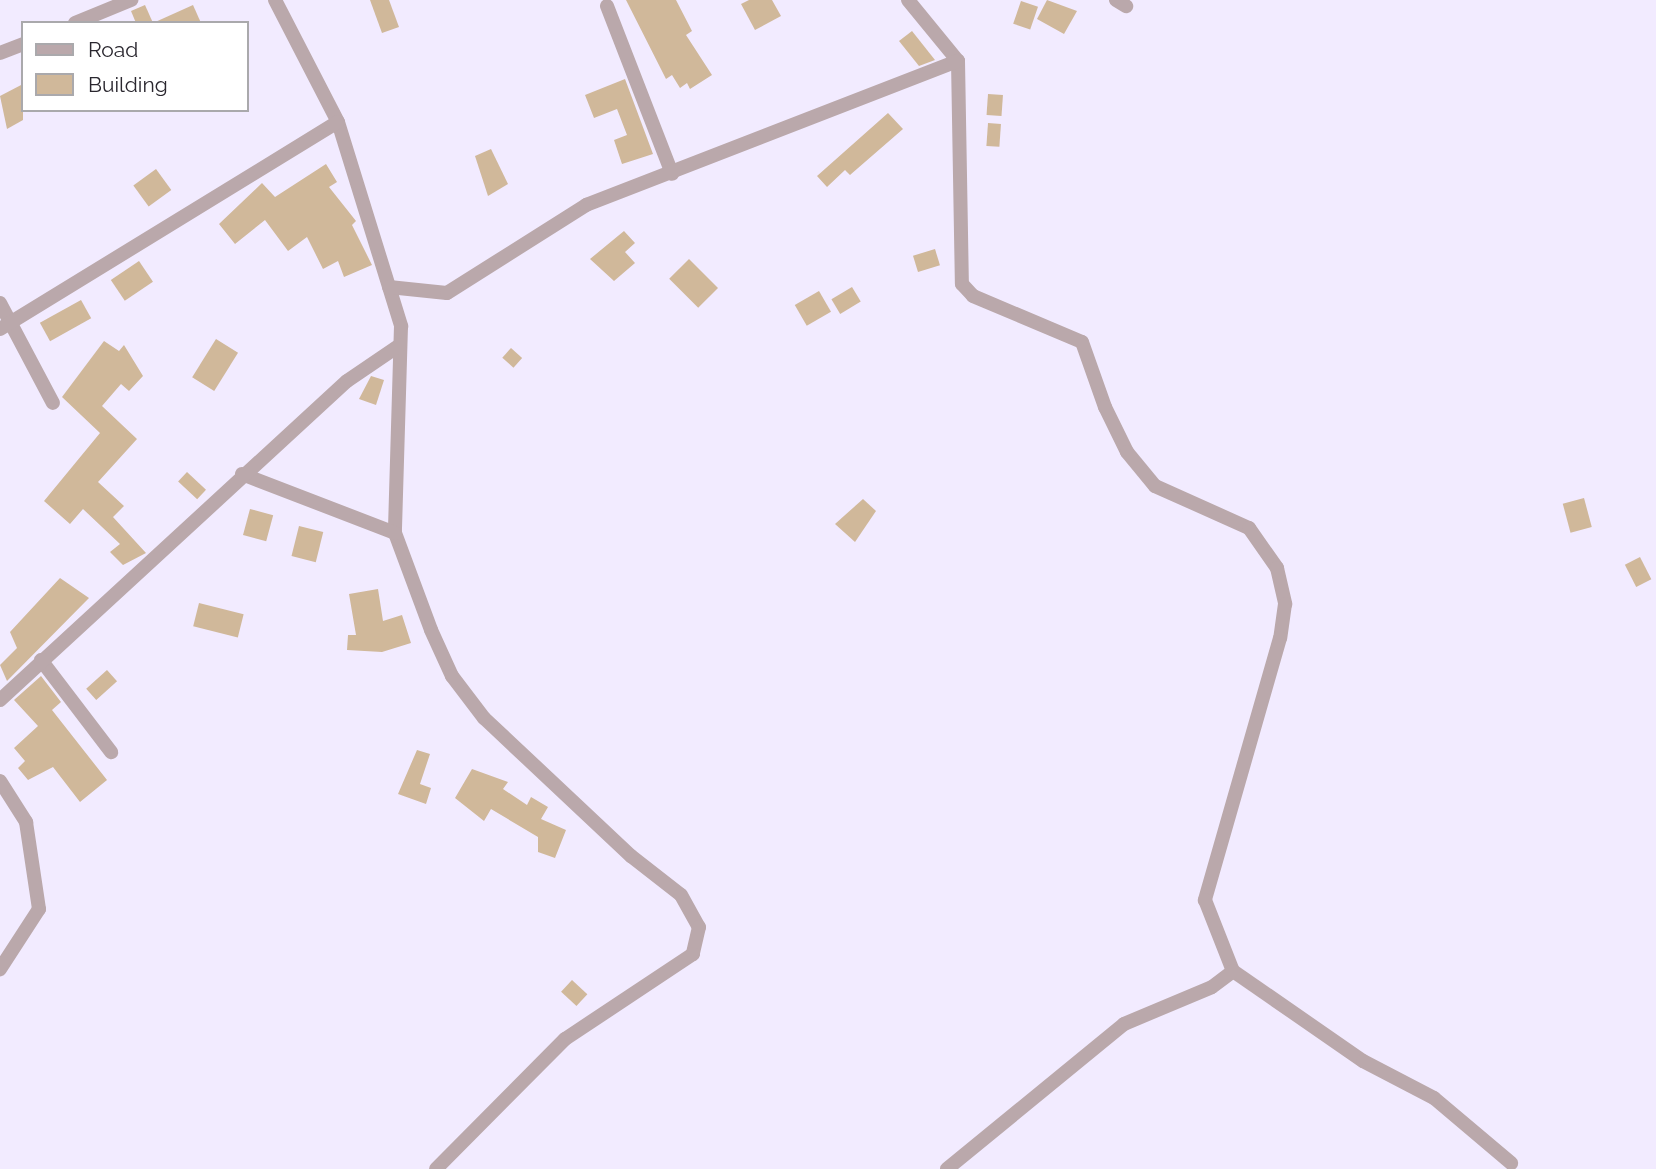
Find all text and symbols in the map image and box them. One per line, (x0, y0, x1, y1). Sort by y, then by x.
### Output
legend (21, 21, 248, 112)
text: Road (88, 37, 138, 62)
text: Building (88, 72, 168, 97)

